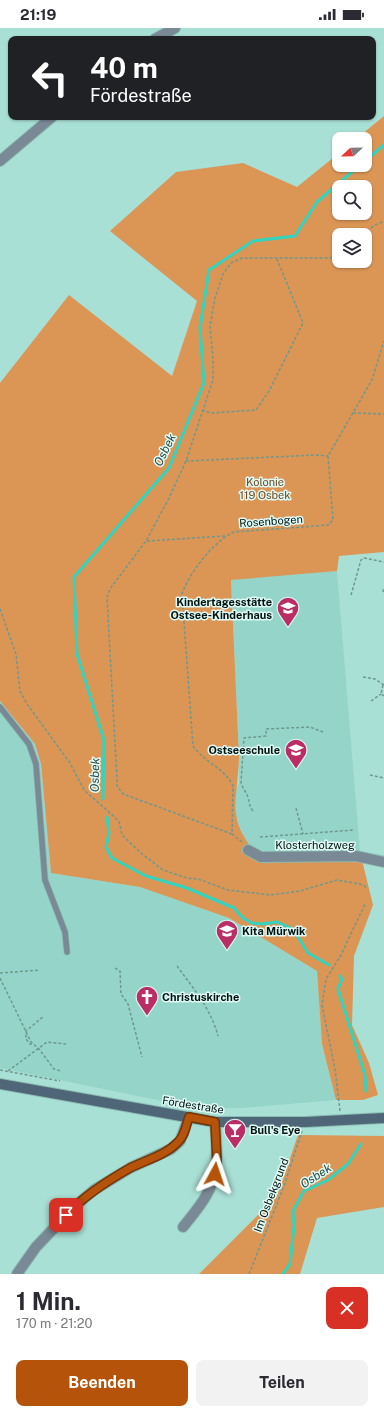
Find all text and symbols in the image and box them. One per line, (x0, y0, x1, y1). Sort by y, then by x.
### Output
text: 21:19 (20, 6, 56, 23)
text: 40 m (90, 51, 158, 84)
icon: left (24, 52, 76, 104)
text: Fördestraße (90, 85, 192, 106)
north arrow (332, 132, 372, 172)
map controls (332, 132, 372, 268)
button: search (332, 180, 372, 220)
button: layers (332, 228, 372, 268)
water label: Osbek (151, 431, 179, 468)
park label: Kolonie 119 Osbek (239, 476, 291, 501)
street label: Rosenbogen (239, 513, 303, 529)
school or university icon: Kindertagesstätte Ostsee-Kinderhaus (275, 595, 301, 628)
place label: Kindertagesstätte Ostsee-Kinderhaus (171, 596, 272, 621)
school or university icon: Ostseeschule (283, 737, 309, 770)
place label: Ostseeschule (208, 744, 280, 756)
water label: Osbek (88, 757, 102, 792)
street label: Klosterholzweg (275, 839, 355, 851)
school or university icon: Kita Mürwik (214, 918, 240, 951)
place label: Kita Mürwik (242, 925, 306, 937)
church icon: Christuskirche (134, 984, 160, 1017)
place label: Christuskirche (162, 991, 239, 1003)
street label: Fördestraße (161, 1094, 225, 1116)
bar icon: Bull's Eye (222, 1117, 248, 1150)
place label: Bull's Eye (250, 1124, 300, 1136)
position arrow (194, 1153, 236, 1195)
street label: Im Osbekgrund (251, 1156, 291, 1234)
water label: Osbek (298, 1161, 335, 1191)
pin (49, 1198, 83, 1232)
icon: arrive (55, 1204, 77, 1226)
text: 1 Min. (16, 1287, 81, 1315)
button: close (326, 1287, 368, 1329)
text: 170 m · 21:20 (16, 1316, 92, 1331)
button: Beenden (16, 1360, 188, 1406)
button: Teilen (196, 1360, 368, 1406)

